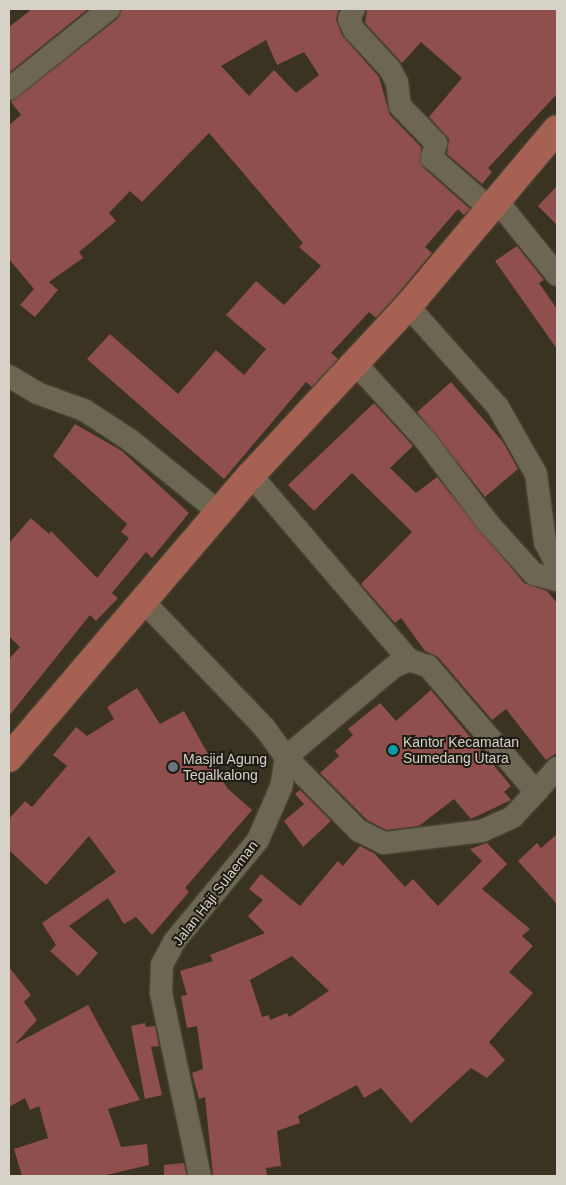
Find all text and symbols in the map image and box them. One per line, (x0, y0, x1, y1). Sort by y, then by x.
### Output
place label: Kantor Kecamatan Sumedang Utara (403, 734, 519, 766)
marker: Kantor Kecamatan Sumedang Utara (387, 744, 399, 756)
place label: Masjid Agung Tegalkalong (183, 751, 268, 784)
marker: Masjid Agung Tegalkalong (167, 761, 179, 773)
street label: Jalan Haji Sulaeman (169, 837, 261, 949)

